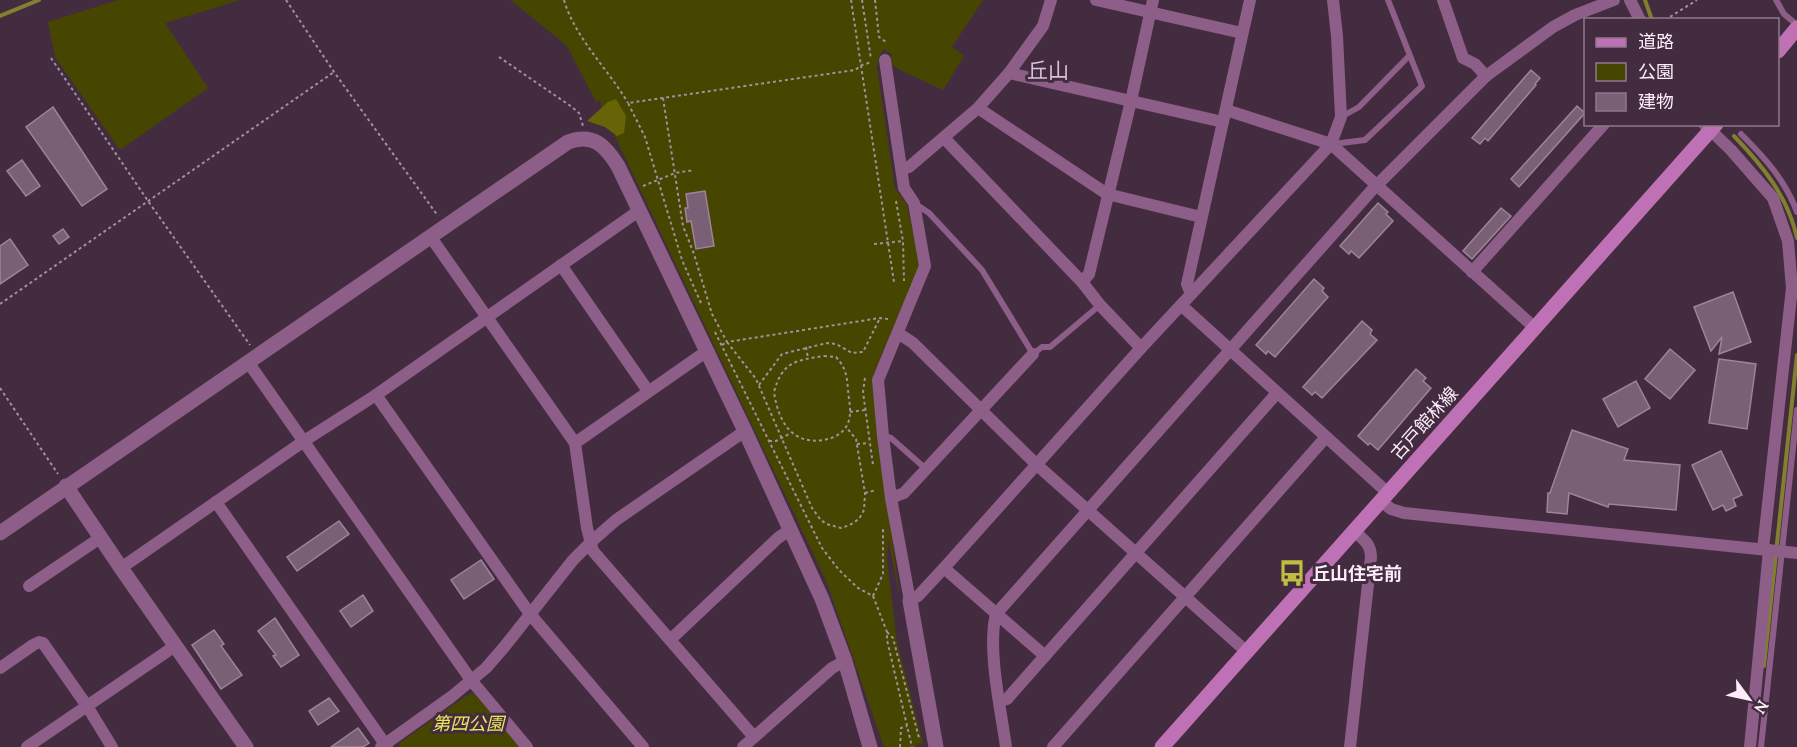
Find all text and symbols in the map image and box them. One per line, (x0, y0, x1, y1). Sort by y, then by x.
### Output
legend (1584, 18, 1779, 126)
text: 道路 (1638, 30, 1674, 53)
district label: 丘山 (1027, 57, 1069, 84)
text: 公園 (1638, 60, 1674, 83)
text: 建物 (1638, 90, 1674, 113)
street label: 古戸館林線 (1385, 382, 1463, 464)
bus stop icon: 丘山住宅前 (1277, 558, 1307, 588)
place label: 丘山住宅前 (1312, 562, 1402, 585)
north arrow (1719, 669, 1779, 729)
text: N (1750, 697, 1773, 718)
park label: 第四公園 (432, 712, 507, 735)

